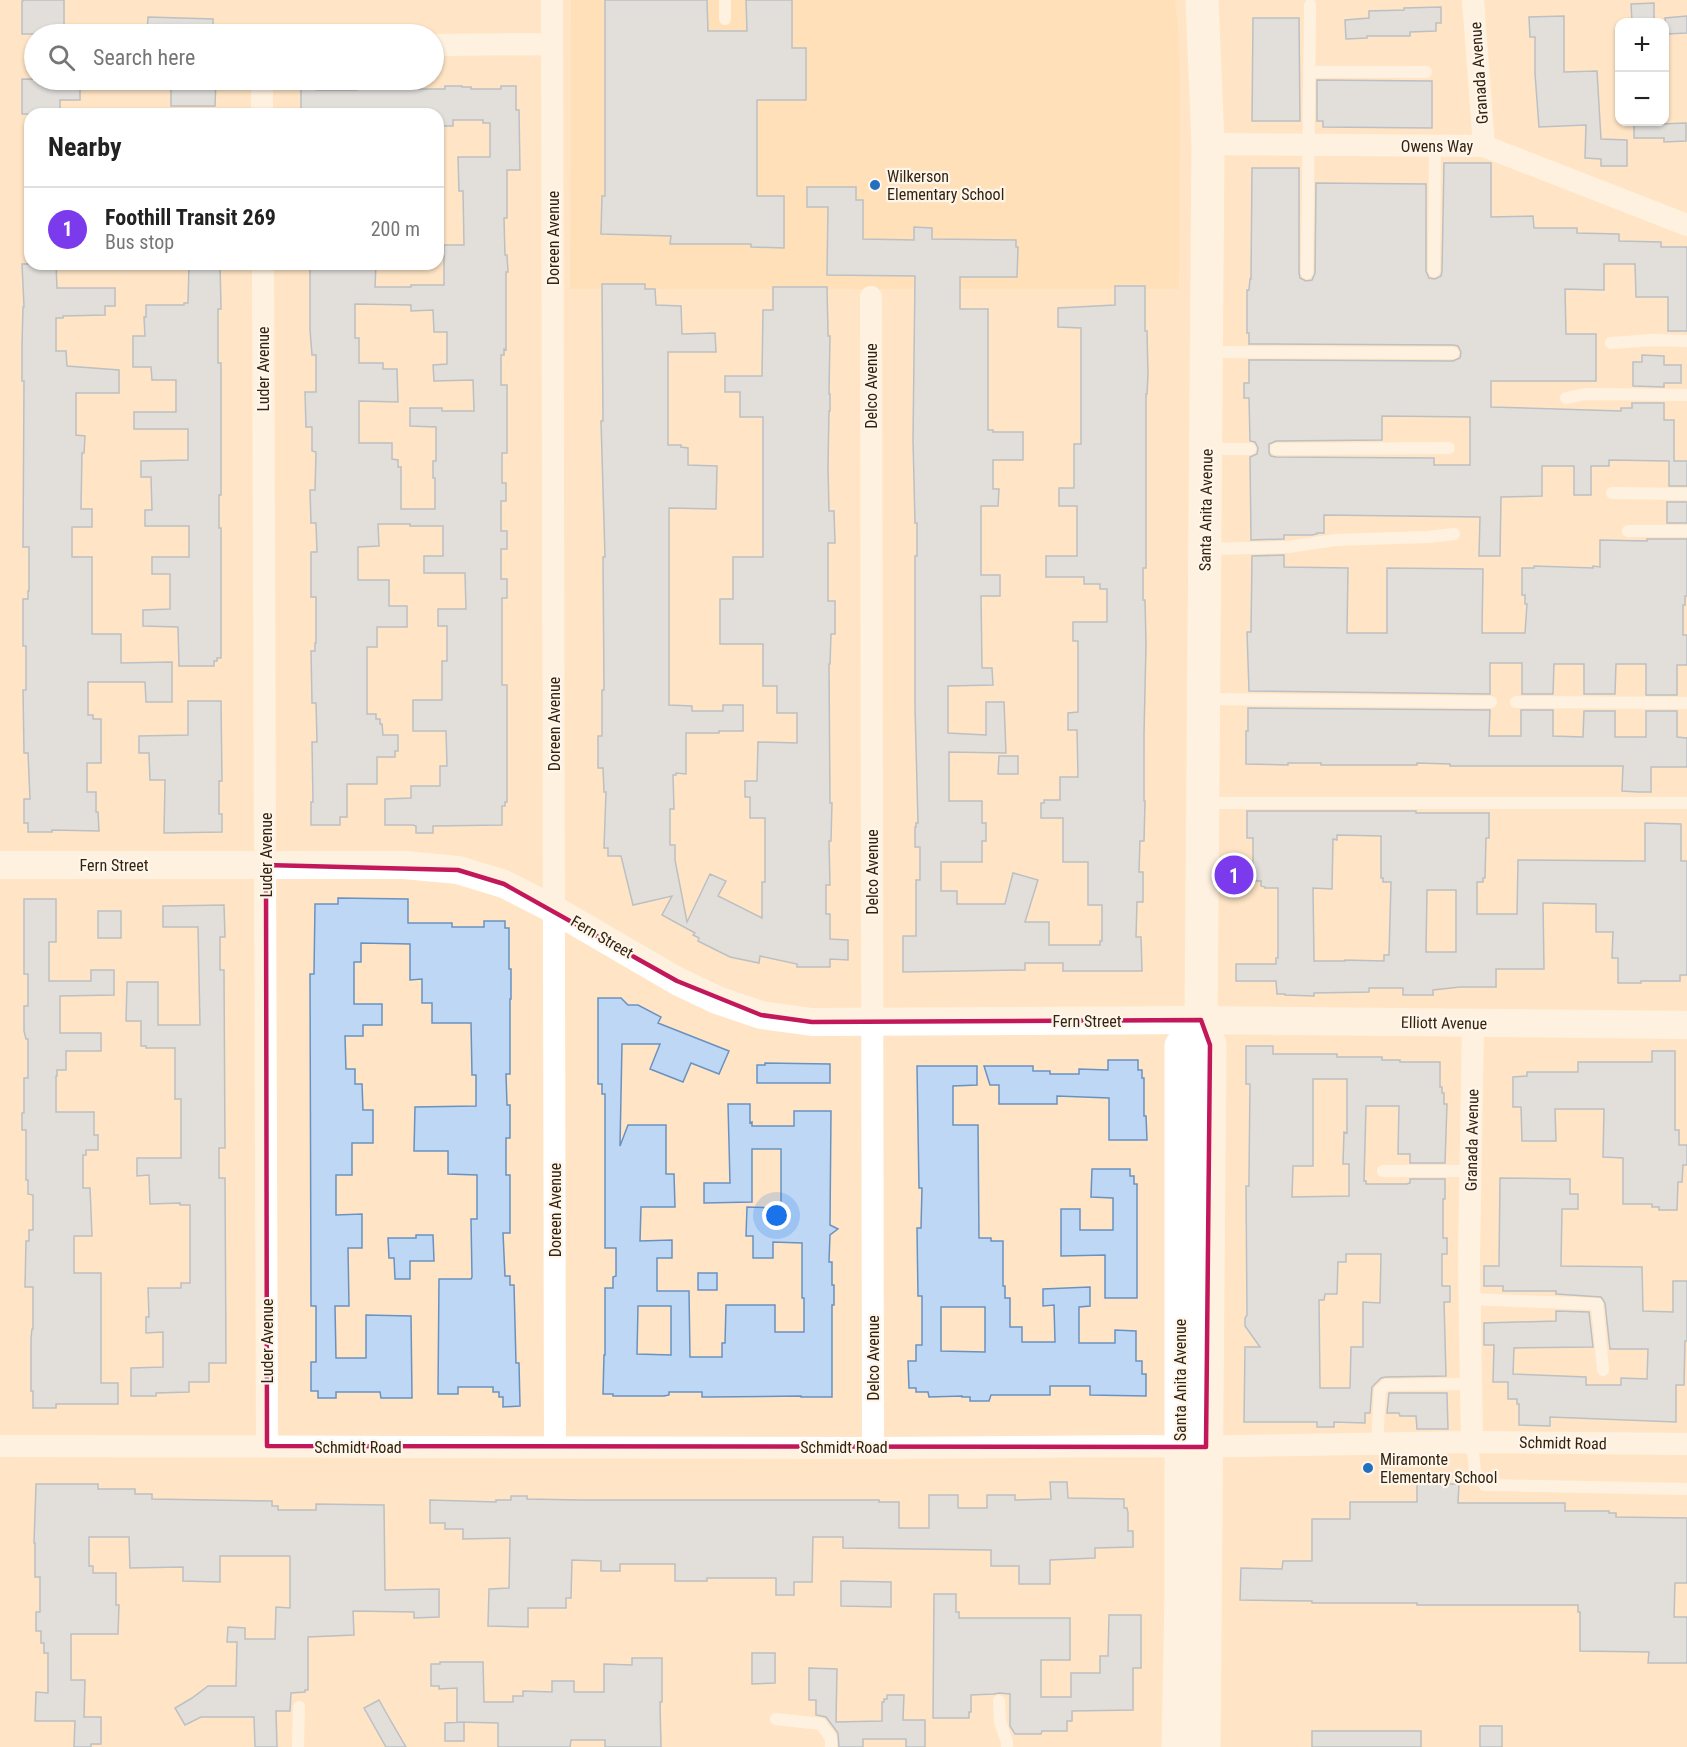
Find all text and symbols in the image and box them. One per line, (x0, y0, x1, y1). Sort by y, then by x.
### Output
map controls (1615, 18, 1669, 126)
button: + (1615, 18, 1669, 72)
street label: Granada Avenue (1466, 21, 1492, 125)
search box (24, 24, 444, 90)
icon: search (45, 41, 78, 74)
text: Search here (93, 45, 195, 70)
button: − (1615, 72, 1669, 126)
text: Nearby (48, 132, 122, 162)
street label: Owens Way (1401, 137, 1474, 156)
place label: Wilkerson Elementary School (887, 167, 1004, 204)
marker: Wilkerson Elementary School (868, 178, 882, 192)
street label: Doreen Avenue (544, 191, 563, 285)
text: Foothill Transit 269 (105, 205, 276, 230)
text: 1 (62, 217, 73, 241)
text: 200 m (371, 217, 420, 241)
text: Bus stop (105, 230, 174, 254)
street label: Luder Avenue (254, 326, 273, 412)
street label: Delco Avenue (862, 343, 881, 429)
street label: Santa Anita Avenue (1195, 449, 1217, 571)
street label: Doreen Avenue (545, 677, 564, 771)
street label: Luder Avenue (257, 812, 276, 898)
street label: Delco Avenue (863, 829, 882, 915)
pin: 1 (1214, 852, 1254, 898)
street label: Fern Street (80, 856, 149, 875)
street label: Fern Street (567, 912, 637, 963)
street label: Fern Street (1053, 1012, 1122, 1031)
street label: Elliott Avenue (1401, 1013, 1487, 1033)
street label: Granada Avenue (1462, 1089, 1482, 1191)
street label: Doreen Avenue (546, 1163, 565, 1257)
your location (762, 1201, 791, 1230)
street label: Luder Avenue (258, 1298, 277, 1384)
street label: Delco Avenue (864, 1315, 883, 1401)
street label: Santa Anita Avenue (1171, 1319, 1190, 1441)
street label: Schmidt Road (1519, 1433, 1607, 1453)
street label: Schmidt Road (314, 1438, 402, 1457)
street label: Schmidt Road (800, 1438, 888, 1457)
place label: Miramonte Elementary School (1380, 1450, 1497, 1487)
marker: Miramonte Elementary School (1361, 1461, 1375, 1475)

